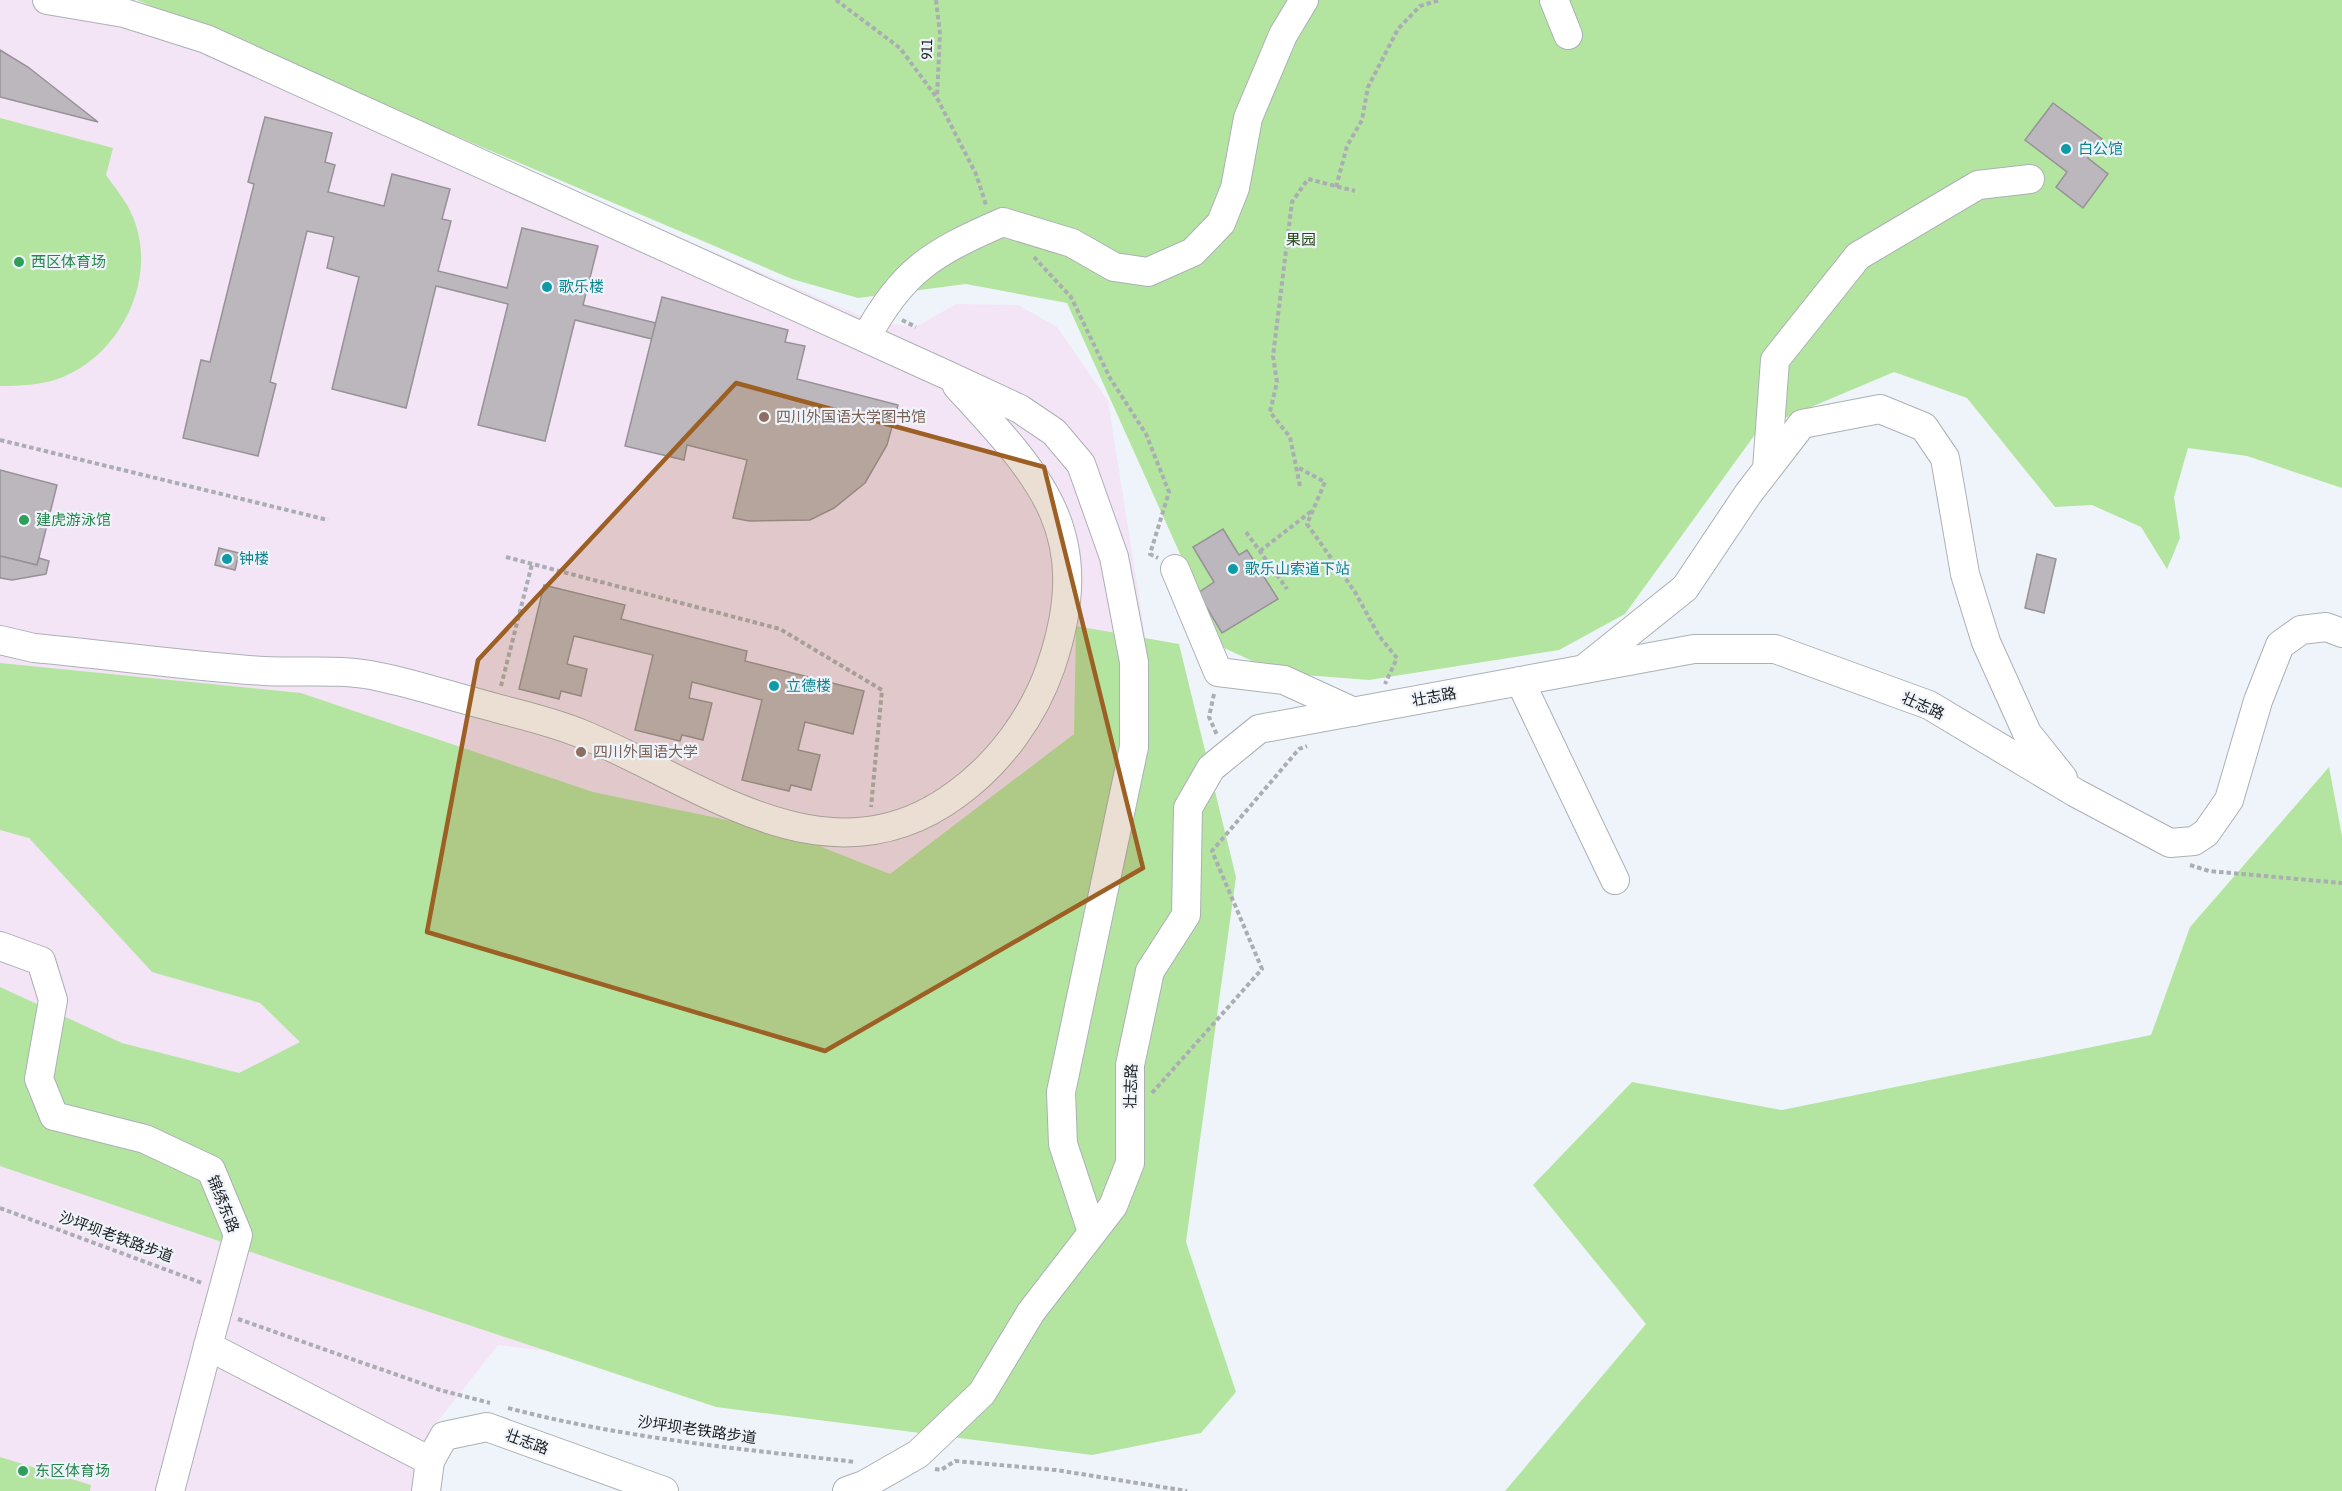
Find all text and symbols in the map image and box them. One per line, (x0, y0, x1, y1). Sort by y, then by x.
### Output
street label: 911 (918, 38, 935, 60)
place label: 白公馆 (2078, 140, 2123, 157)
marker: 白公馆 (2059, 142, 2073, 156)
park label: 果园 (1286, 231, 1316, 248)
place label: 西区体育场 (31, 253, 106, 270)
marker: 西区体育场 (12, 255, 26, 269)
place label: 歌乐楼 (559, 278, 604, 295)
marker: 歌乐楼 (540, 280, 554, 294)
place label: 四川外国语大学图书馆 (776, 408, 926, 425)
marker: 四川外国语大学图书馆 (757, 410, 771, 424)
place label: 建虎游泳馆 (36, 511, 111, 528)
marker: 建虎游泳馆 (17, 513, 31, 527)
place label: 钟楼 (239, 550, 269, 567)
marker: 钟楼 (220, 552, 234, 566)
place label: 歌乐山索道下站 (1245, 560, 1350, 577)
marker: 歌乐山索道下站 (1226, 562, 1240, 576)
place label: 立德楼 (786, 677, 831, 694)
marker: 立德楼 (767, 679, 781, 693)
street label: 壮志路 (1410, 684, 1458, 709)
street label: 壮志路 (1899, 689, 1947, 722)
place label: 四川外国语大学 (593, 743, 698, 760)
marker: 四川外国语大学 (574, 745, 588, 759)
street label: 壮志路 (1121, 1063, 1140, 1109)
street label: 锦绣东路 (204, 1173, 243, 1235)
street label: 沙坪坝老铁路步道 (57, 1208, 175, 1265)
street label: 沙坪坝老铁路步道 (636, 1413, 758, 1446)
street label: 壮志路 (503, 1426, 551, 1457)
place label: 东区体育场 (35, 1462, 110, 1479)
marker: 东区体育场 (16, 1464, 30, 1478)

